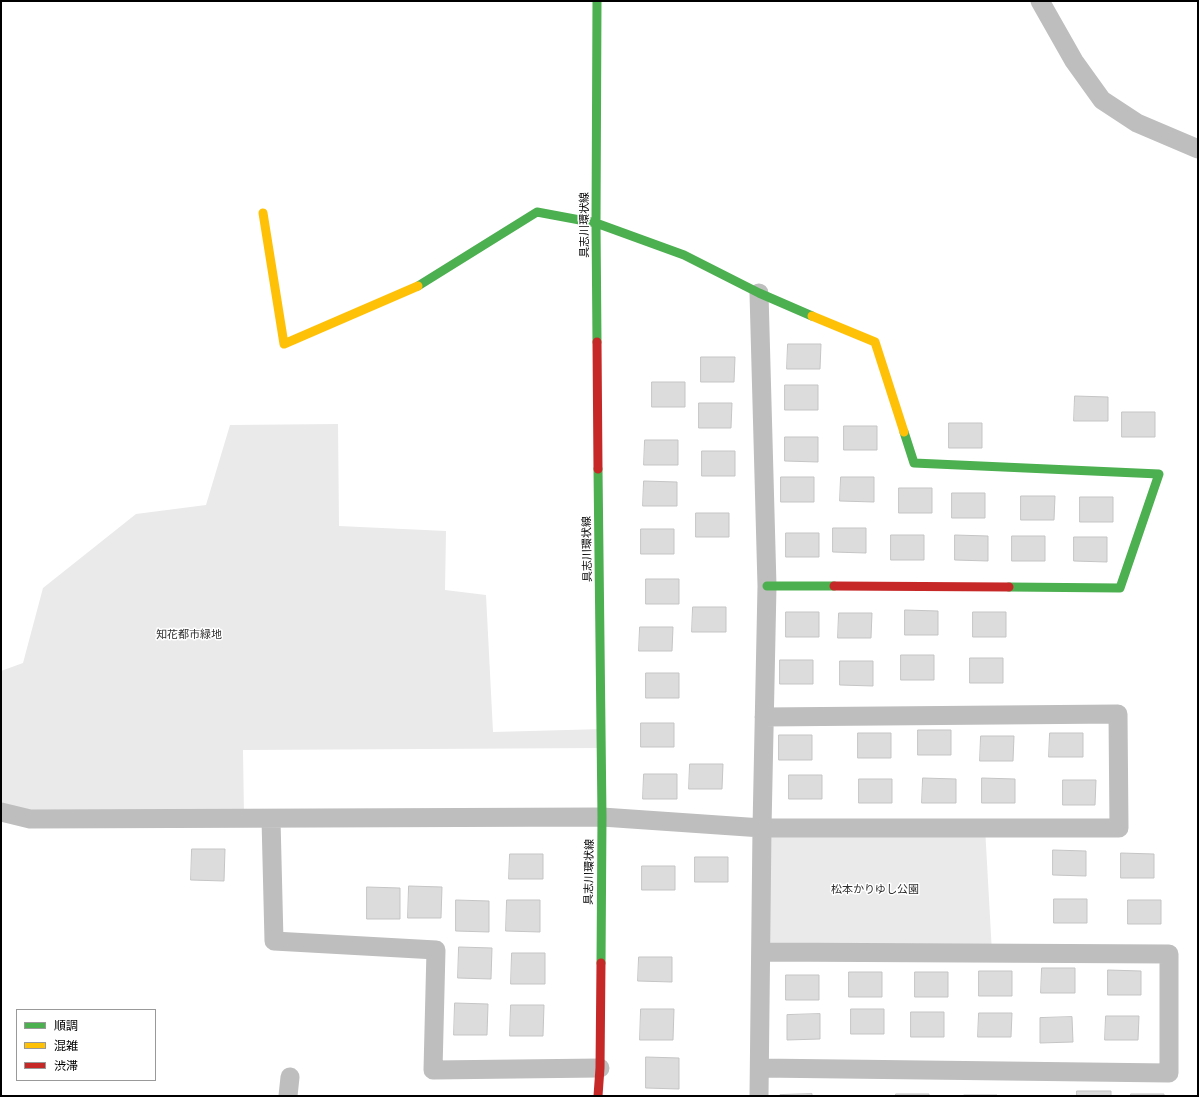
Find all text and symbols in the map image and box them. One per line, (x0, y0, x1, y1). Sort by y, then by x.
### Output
street label: 具志川環状線 (578, 192, 592, 258)
street label: 具志川環状線 (581, 516, 595, 582)
park label: 知花都市緑地 (156, 628, 222, 642)
street label: 具志川環状線 (583, 839, 597, 905)
park label: 松本かりゆし公園 (831, 883, 919, 897)
legend (16, 1009, 156, 1081)
text: 順調 (54, 1018, 78, 1034)
text: 混雑 (54, 1038, 78, 1054)
text: 渋滞 (54, 1058, 78, 1074)

